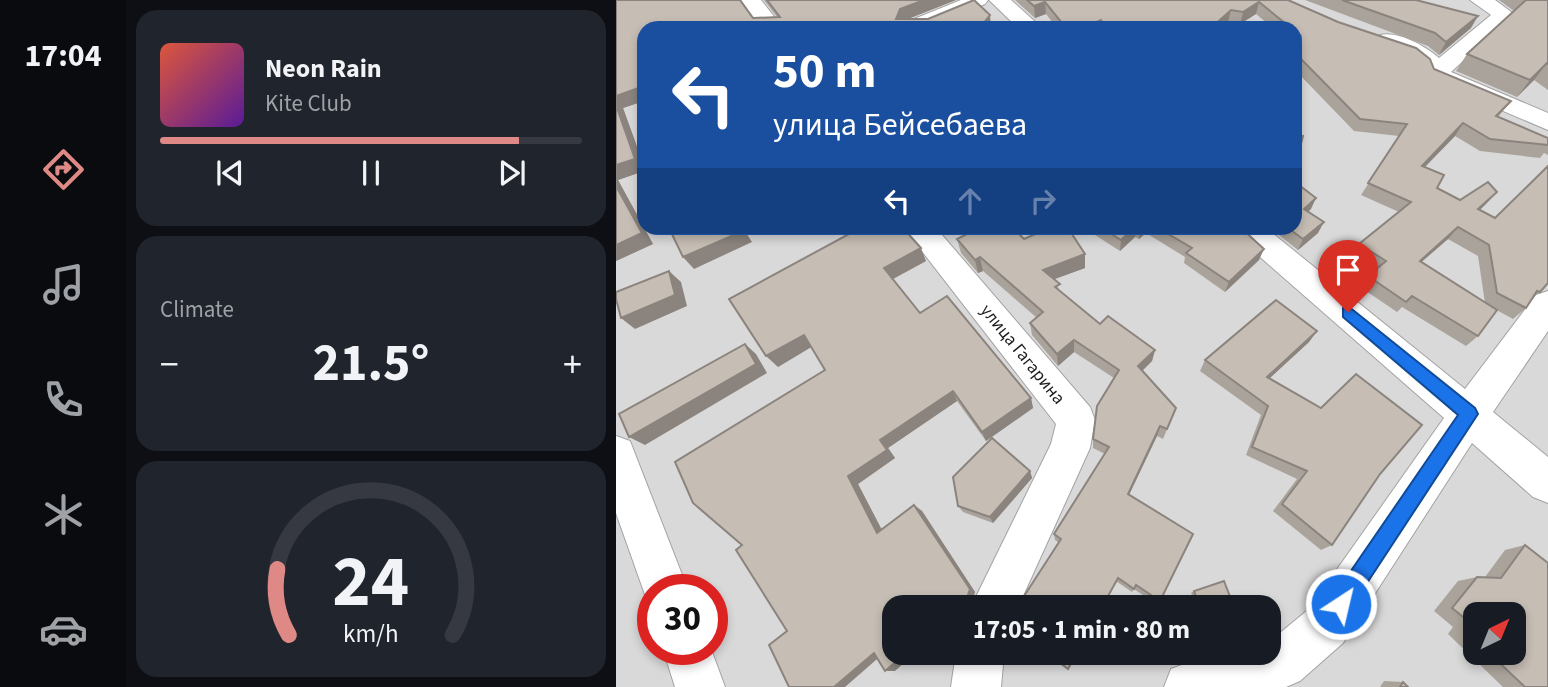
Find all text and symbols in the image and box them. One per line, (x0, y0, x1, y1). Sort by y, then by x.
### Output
text: 17:04 (24, 33, 102, 79)
text: 50 m (773, 37, 877, 107)
icon: left (658, 49, 749, 140)
text: Neon Rain (265, 50, 382, 87)
text: Kite Club (265, 87, 352, 120)
text: улица Бейсебаева (773, 102, 1027, 148)
icon: directions (39, 145, 88, 194)
icon: previous (211, 154, 249, 192)
icon: pause (352, 154, 390, 192)
icon: next (493, 154, 531, 192)
icon: left (878, 182, 916, 220)
icon: ahead (951, 182, 989, 220)
icon: right (1024, 182, 1062, 220)
pin (1318, 240, 1378, 312)
icon: arrive (1329, 251, 1367, 289)
icon: music (39, 260, 88, 309)
text: Climate (160, 293, 234, 326)
street label: улица Гагарина (974, 299, 1071, 410)
text: 21.5° (313, 327, 429, 401)
text: − (160, 338, 179, 392)
text: + (563, 338, 582, 392)
icon: phone (39, 375, 88, 424)
icon: climate (39, 490, 88, 539)
text: 24 (333, 531, 409, 635)
position arrow (1304, 567, 1378, 641)
speed limit sign: 30 (637, 574, 728, 665)
north arrow (1463, 602, 1526, 665)
map controls (1463, 602, 1526, 665)
icon: car (39, 605, 88, 654)
text: 17:05 · 1 min · 80 m (973, 611, 1190, 648)
text: km/h (343, 616, 399, 652)

